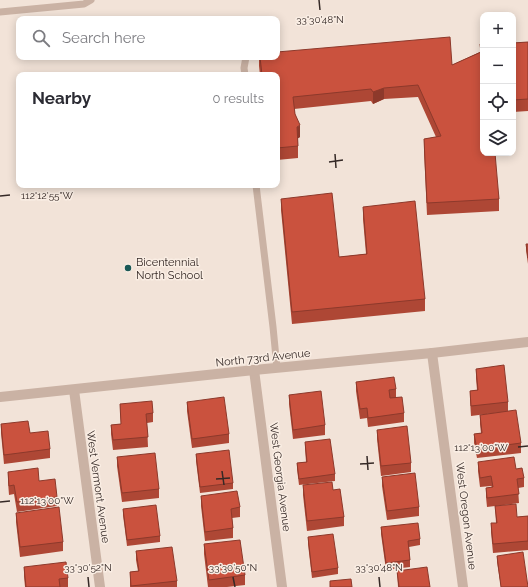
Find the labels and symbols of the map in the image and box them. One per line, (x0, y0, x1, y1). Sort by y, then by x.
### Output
text: 33°30'48"N (296, 14, 344, 25)
text: 112°12'55"W (21, 190, 73, 201)
place label: Bicentennial North School (136, 256, 203, 282)
marker: Bicentennial North School (123, 263, 133, 273)
street label: North 73rd Avenue (215, 347, 311, 369)
street label: West Georgia Avenue (267, 422, 293, 533)
street label: West Vermont Avenue (84, 430, 112, 545)
text: 112°13'00"W (454, 442, 508, 453)
street label: West Oregon Avenue (453, 462, 479, 571)
text: 112°13'00"W (20, 495, 74, 506)
text: 33°30'52"N (64, 562, 112, 573)
text: 33°30'50"N (209, 562, 257, 573)
text: 33°30'48"N (355, 562, 403, 573)

